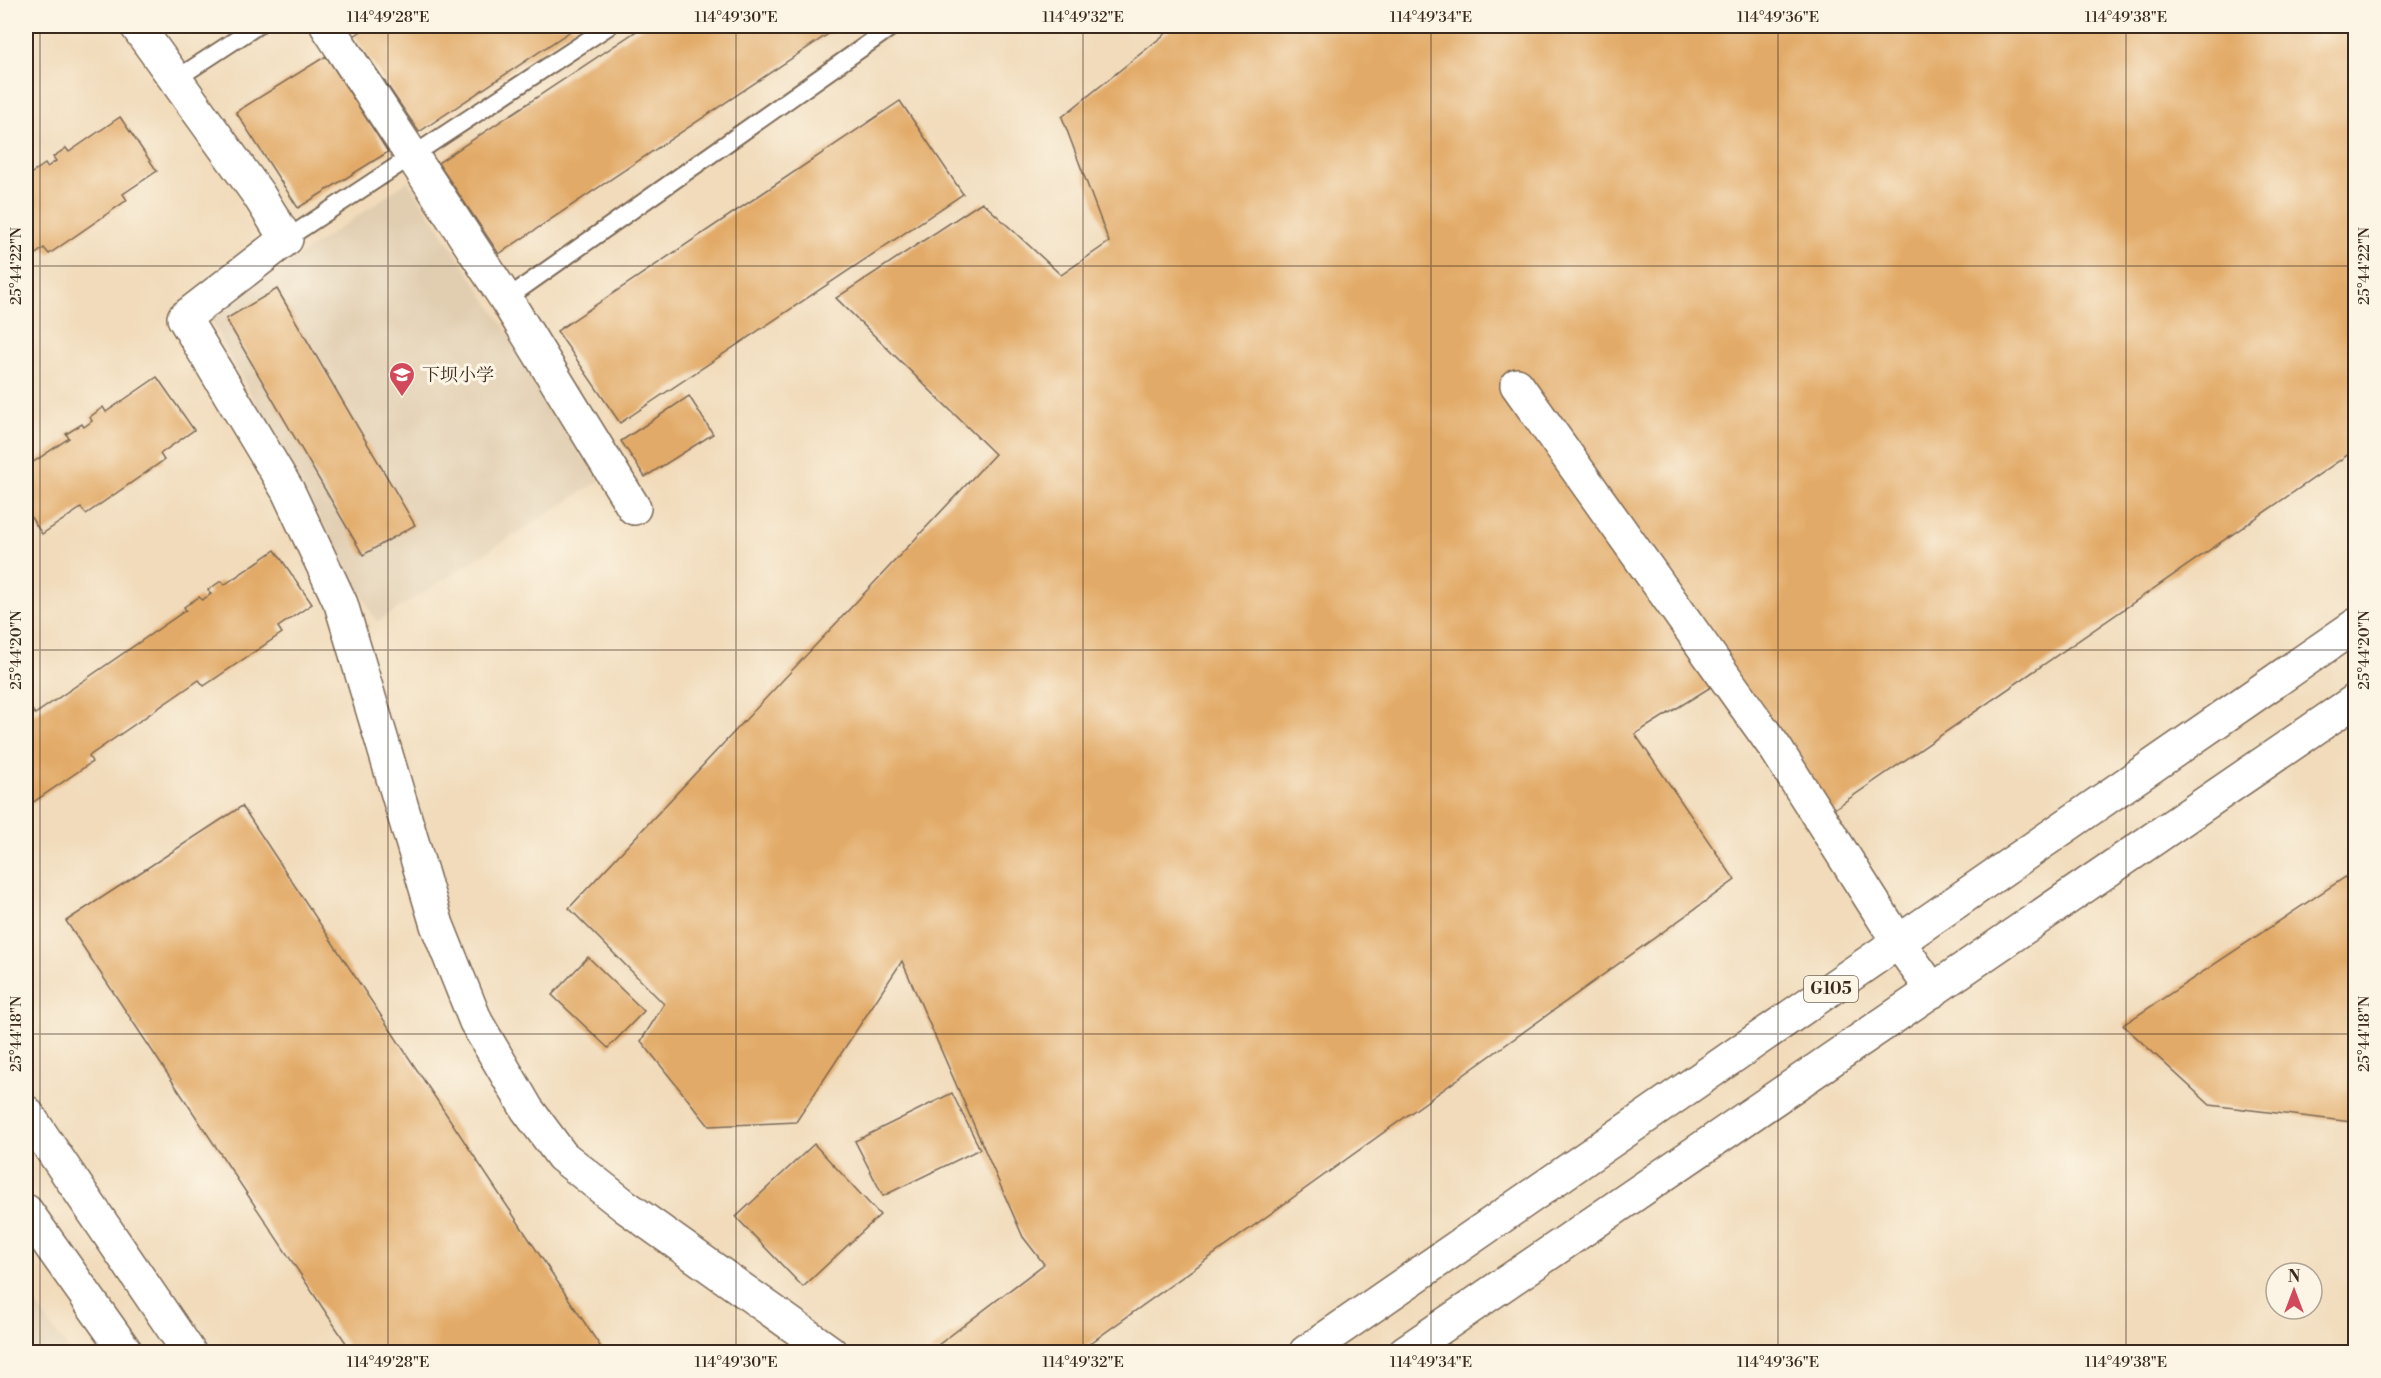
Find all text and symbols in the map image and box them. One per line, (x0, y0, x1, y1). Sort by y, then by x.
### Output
text: 114°49'28"E (347, 8, 429, 27)
text: 114°49'30"E (694, 8, 778, 27)
text: 114°49'32"E (1042, 8, 1124, 27)
text: 114°49'34"E (1390, 8, 1472, 27)
text: 114°49'36"E (1737, 8, 1819, 27)
text: 114°49'38"E (2085, 8, 2167, 27)
text: 25°44'22"N (7, 227, 26, 305)
text: 25°44'22"N (2355, 227, 2374, 305)
school or university icon: 下坝小学 (387, 360, 417, 398)
place label: 下坝小学 (422, 364, 494, 387)
text: 25°44'20"N (7, 610, 26, 690)
text: 25°44'20"N (2355, 610, 2374, 690)
road number: G105 (1804, 976, 1858, 1002)
text: 25°44'18"N (7, 996, 26, 1072)
text: 25°44'18"N (2355, 996, 2374, 1072)
north arrow (2264, 1261, 2324, 1321)
text: N (2288, 1267, 2301, 1287)
text: 114°49'28"E (347, 1353, 429, 1372)
text: 114°49'30"E (694, 1353, 778, 1372)
text: 114°49'32"E (1042, 1353, 1124, 1372)
text: 114°49'34"E (1390, 1353, 1472, 1372)
text: 114°49'36"E (1737, 1353, 1819, 1372)
text: 114°49'38"E (2085, 1353, 2167, 1372)

